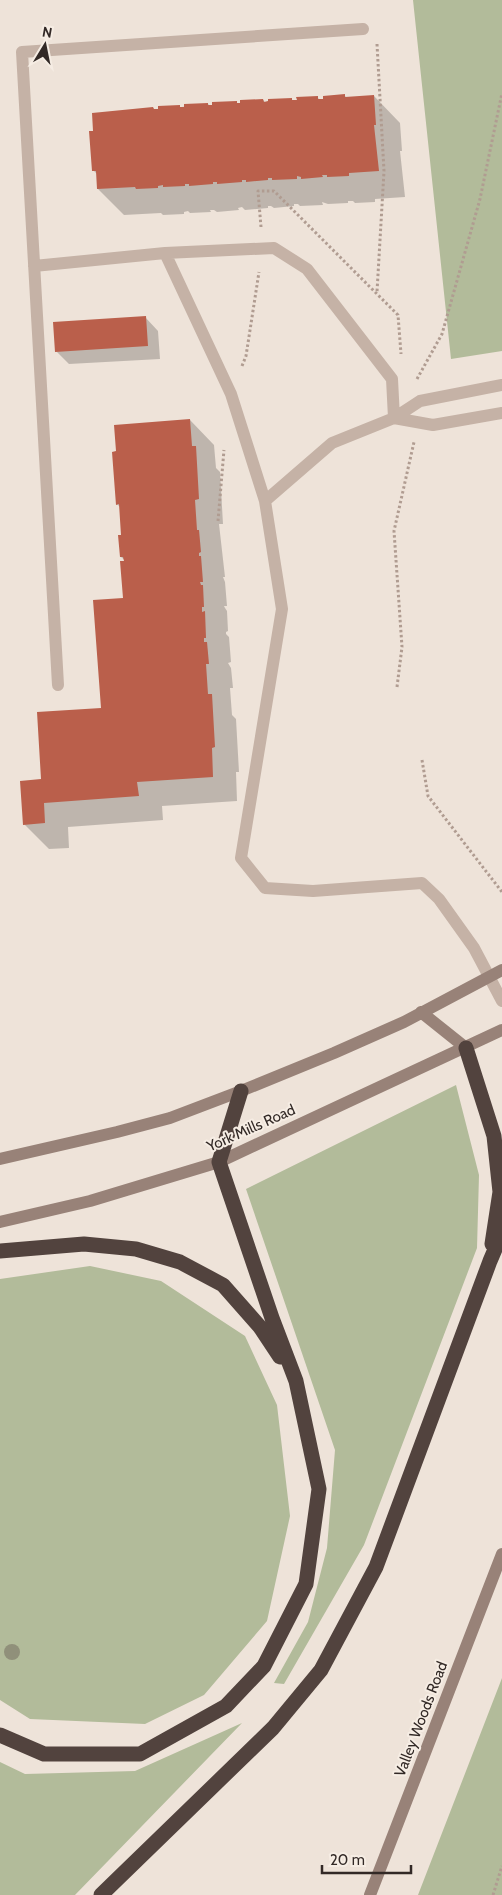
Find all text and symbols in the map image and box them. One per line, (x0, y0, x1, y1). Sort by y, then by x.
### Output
north arrow (20, 20, 70, 70)
text: N (41, 22, 54, 42)
street label: York Mills Road (203, 1101, 298, 1156)
street label: Valley Woods Road (391, 1659, 451, 1779)
scale bar (322, 1842, 411, 1874)
text: 20 m (330, 1851, 365, 1869)

